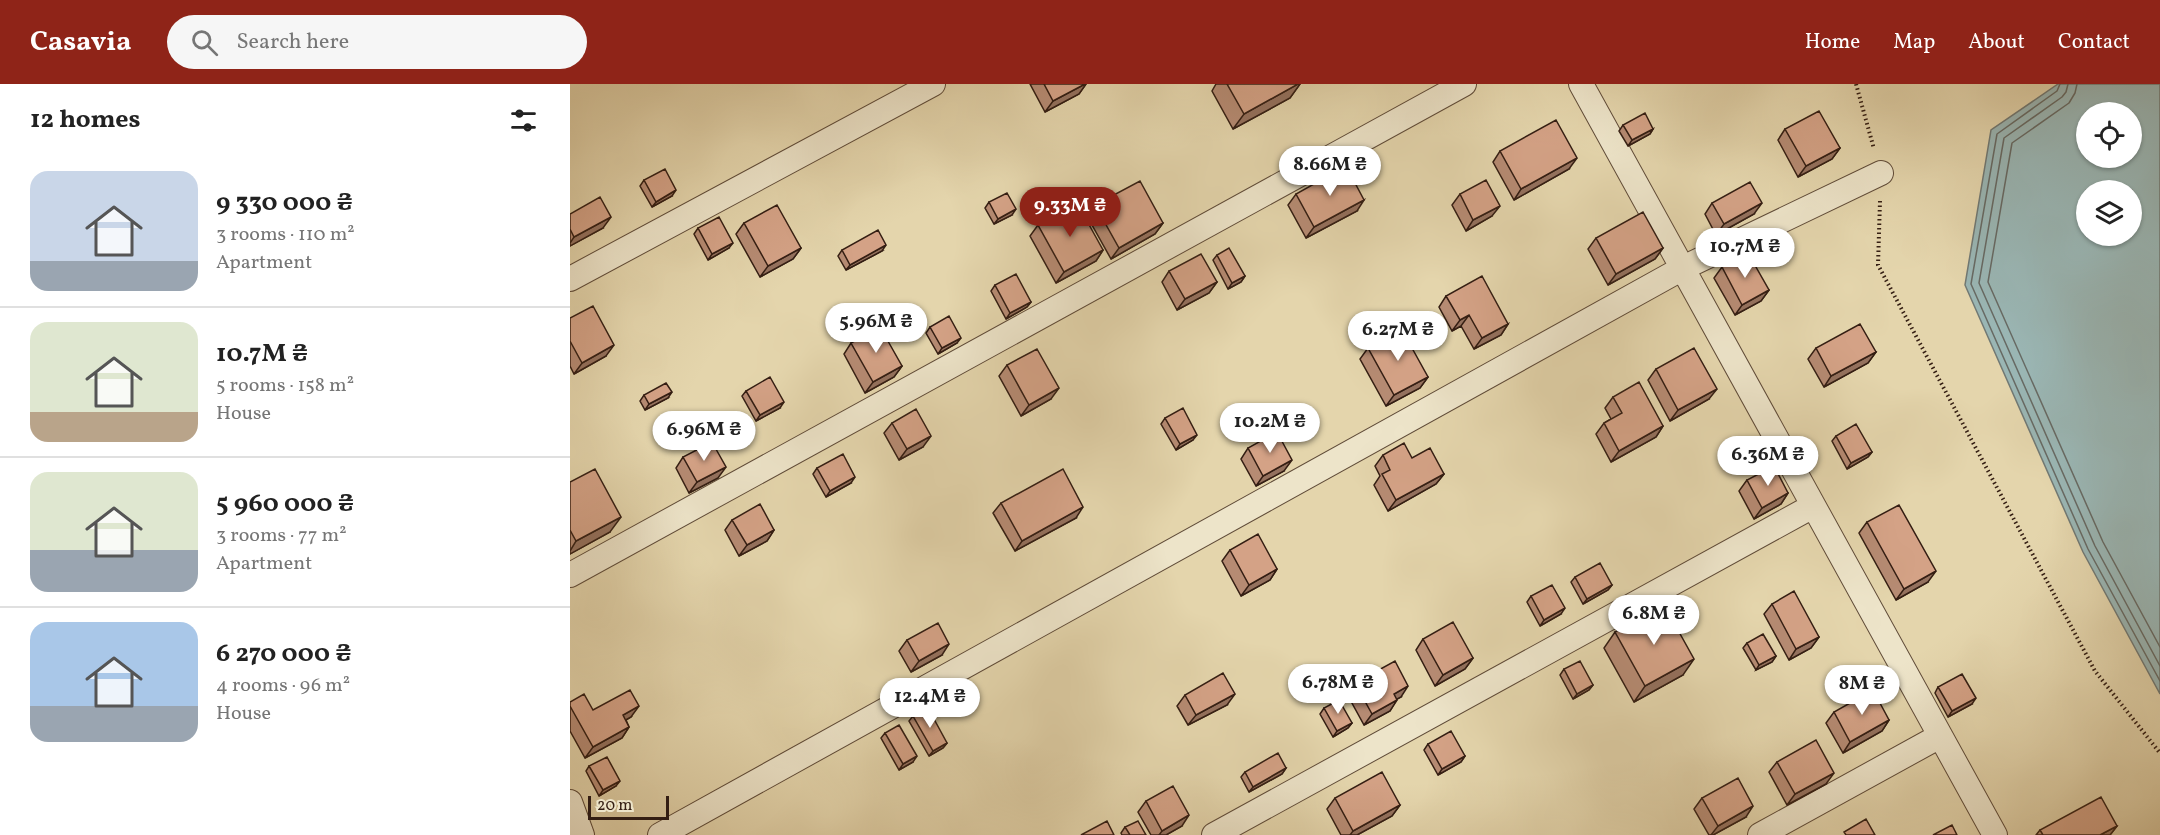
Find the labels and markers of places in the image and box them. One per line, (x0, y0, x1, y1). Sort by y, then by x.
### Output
pin: 8.66M ₴ (1275, 146, 1385, 197)
pin: 9.33M ₴ (1015, 187, 1125, 238)
pin: 10.7M ₴ (1690, 228, 1800, 279)
pin: 5.96M ₴ (821, 303, 931, 354)
pin: 6.27M ₴ (1343, 311, 1453, 362)
pin: 10.2M ₴ (1215, 403, 1325, 454)
pin: 6.96M ₴ (649, 411, 759, 462)
pin: 6.36M ₴ (1713, 436, 1823, 487)
pin: 6.8M ₴ (1605, 595, 1703, 646)
pin: 6.78M ₴ (1283, 664, 1393, 715)
pin: 8M ₴ (1826, 665, 1898, 716)
pin: 12.4M ₴ (875, 678, 985, 729)

